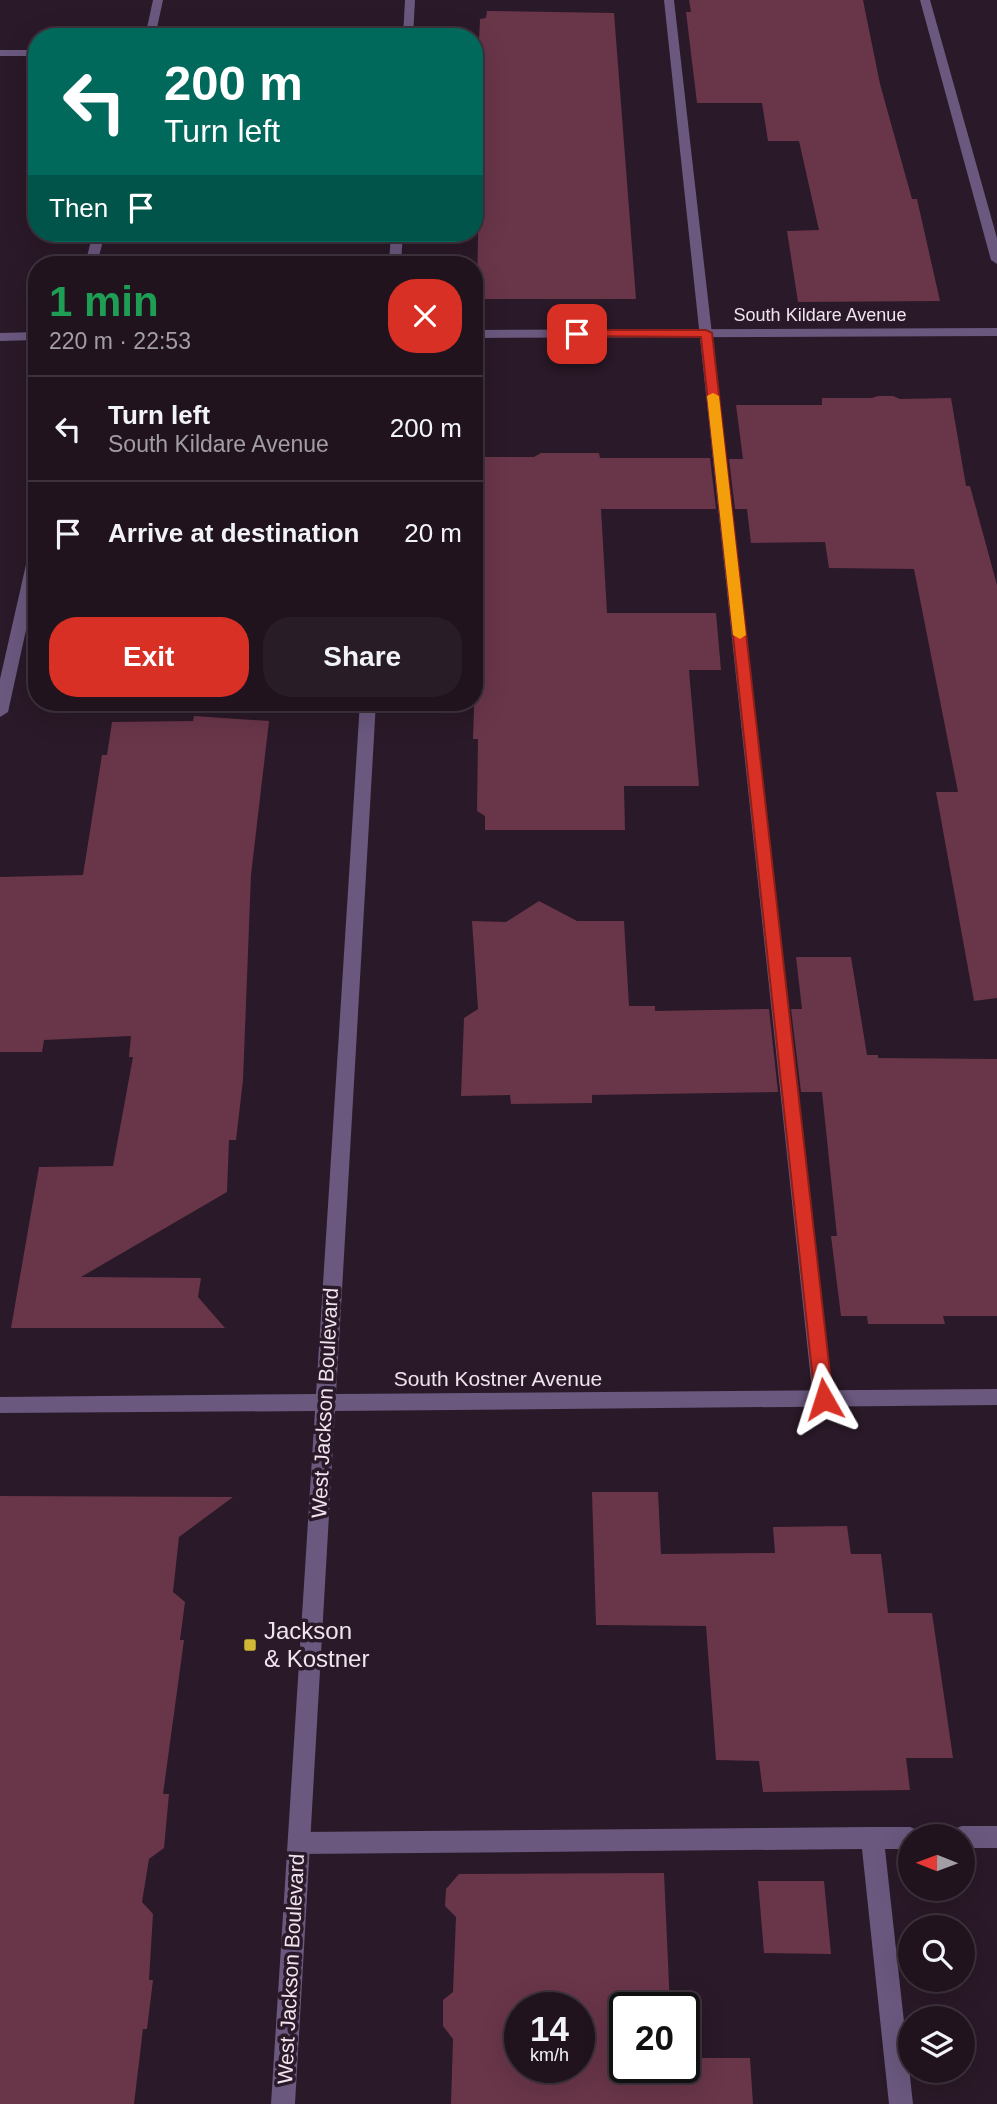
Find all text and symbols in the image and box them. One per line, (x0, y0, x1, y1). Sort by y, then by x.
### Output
icon: left (49, 56, 140, 147)
text: 200 m (164, 56, 303, 110)
text: Turn left (164, 113, 280, 149)
icon: arrive (122, 189, 160, 227)
text: Then (49, 193, 108, 223)
text: 1 min (49, 278, 159, 325)
button: close (388, 279, 462, 353)
pin (547, 304, 607, 364)
street label: South Kildare Avenue (734, 305, 906, 325)
icon: arrive (558, 315, 596, 353)
text: 220 m · 22:53 (49, 328, 191, 354)
text: Turn left (108, 400, 210, 430)
icon: left (49, 410, 87, 448)
text: 200 m (390, 413, 462, 443)
text: South Kildare Avenue (108, 431, 329, 457)
icon: arrive (49, 515, 87, 553)
text: Arrive at destination (108, 518, 359, 548)
text: 20 m (404, 518, 462, 548)
button: Exit (49, 617, 249, 697)
button: Share (263, 617, 462, 697)
street label: West Jackson Boulevard (307, 1287, 342, 1519)
position arrow (787, 1362, 861, 1436)
street label: South Kostner Avenue (394, 1367, 602, 1390)
place label: Jackson & Kostner (264, 1617, 369, 1672)
marker: Jackson & Kostner (242, 1637, 258, 1653)
north arrow (898, 1824, 975, 1900)
map controls (898, 1824, 975, 2083)
street label: West Jackson Boulevard (273, 1853, 308, 2085)
button: search (898, 1915, 975, 1992)
speed limit sign: 20 (609, 1992, 700, 2083)
button: layers (898, 2006, 975, 2083)
text: 14 (530, 2009, 569, 2048)
text: km/h (530, 2045, 569, 2065)

